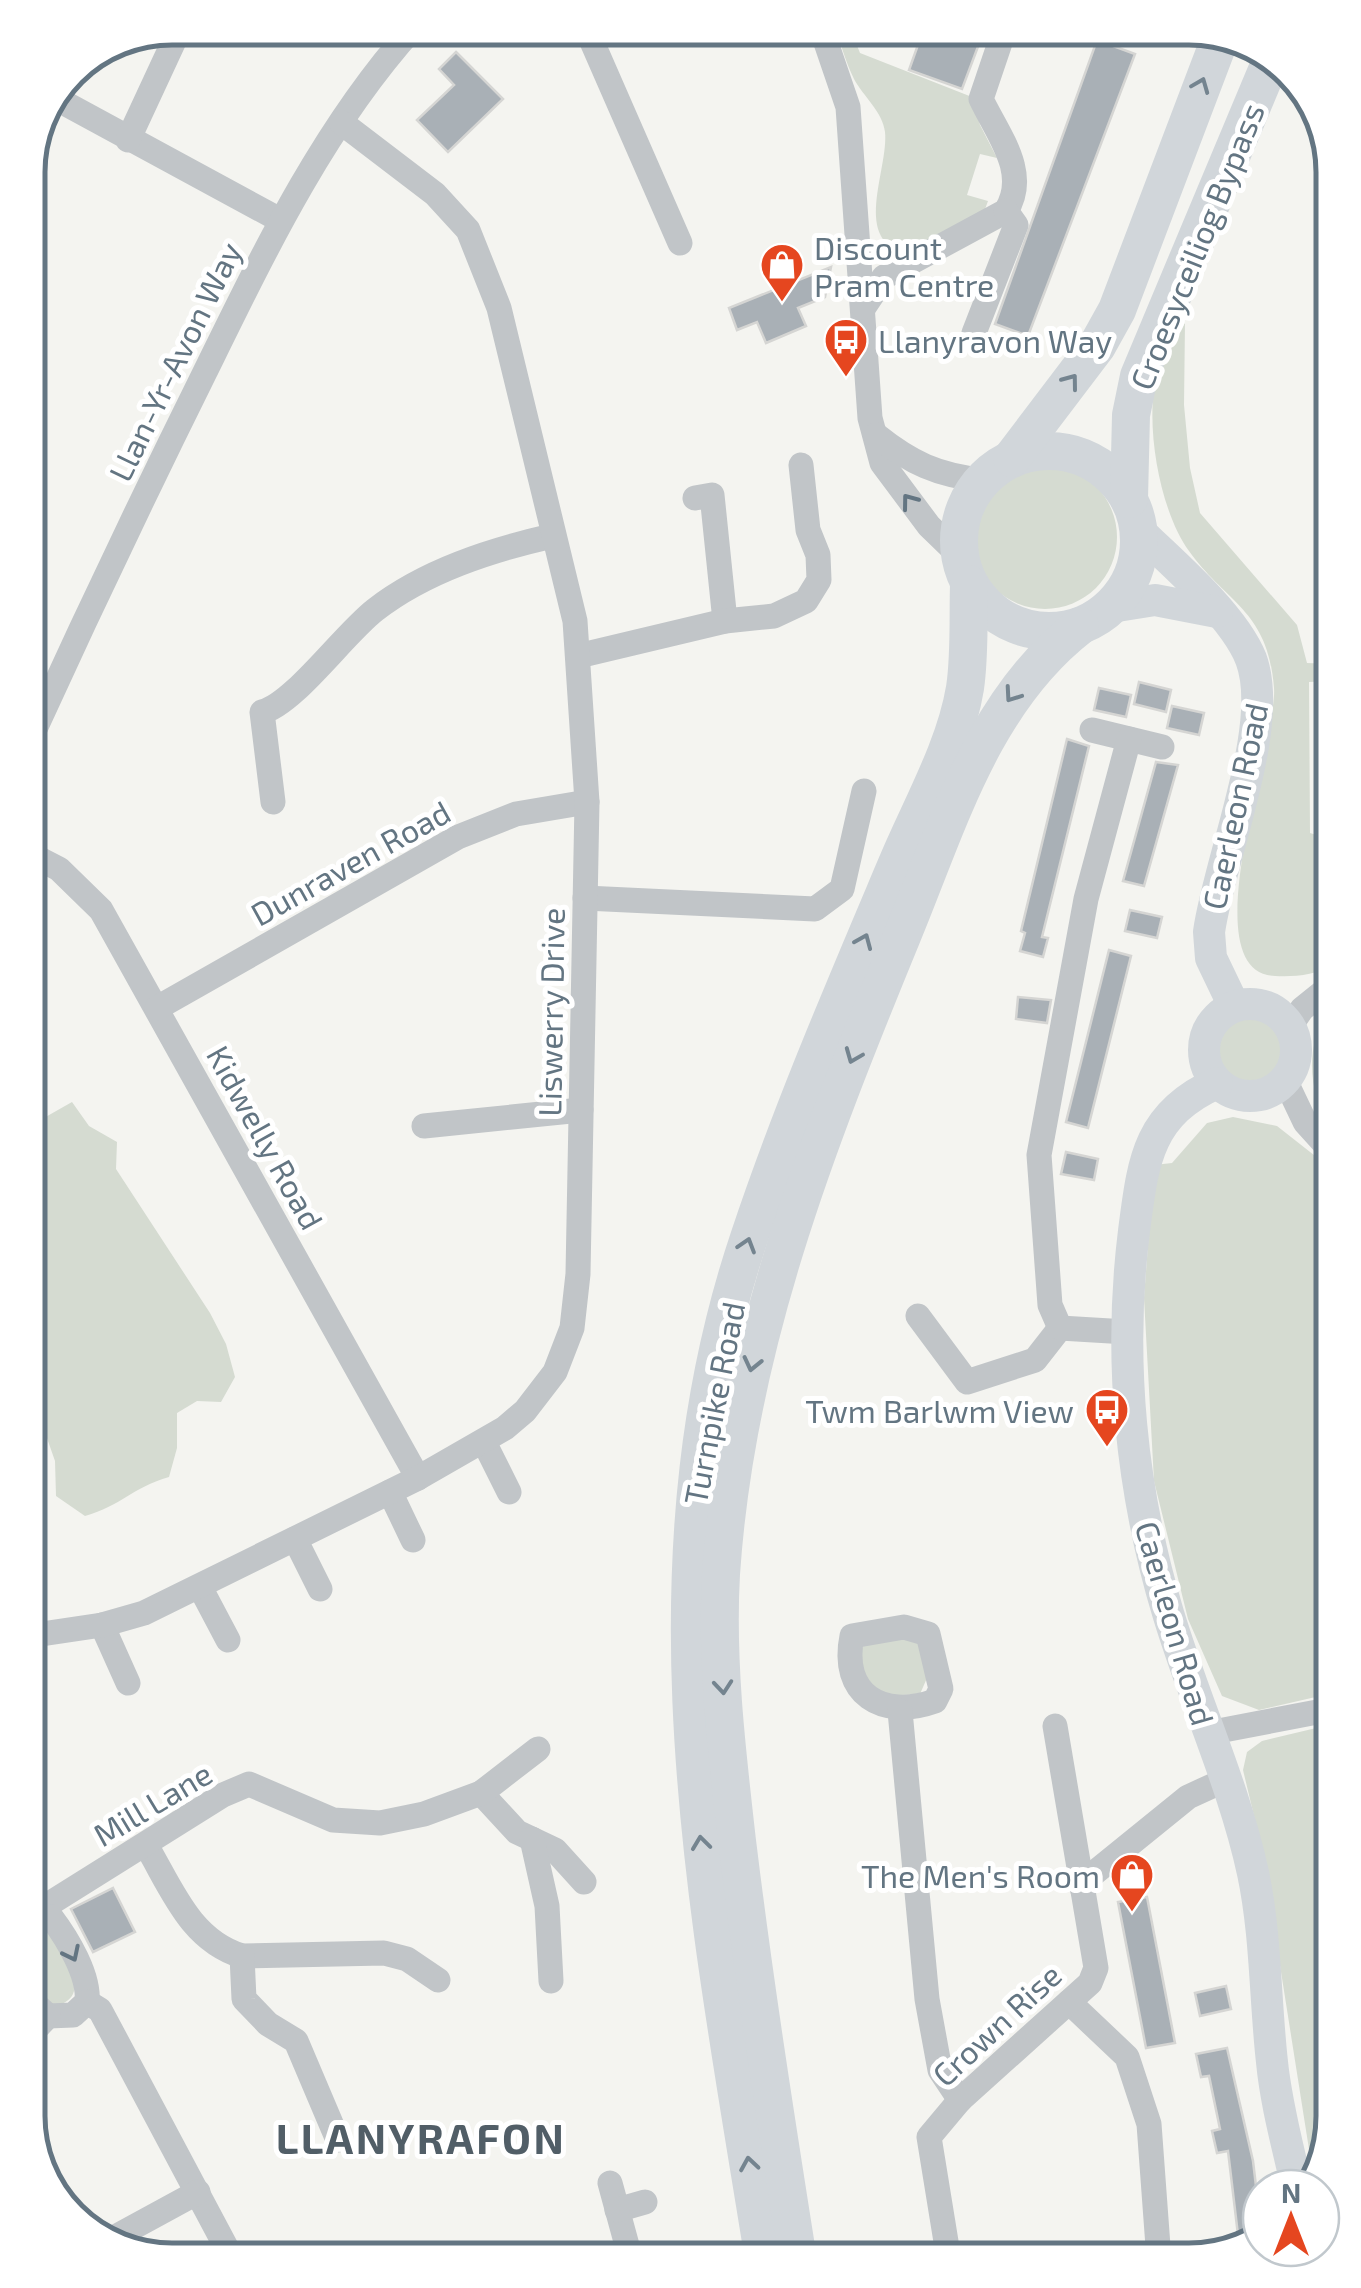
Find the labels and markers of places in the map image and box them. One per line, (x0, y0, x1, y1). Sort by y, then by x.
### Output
place label: Discount Pram Centre (814, 228, 994, 303)
shop icon: Discount Pram Centre (759, 242, 805, 303)
bus stop icon: Llanyravon Way (823, 317, 869, 378)
place label: Llanyravon Way (878, 321, 1112, 359)
bus stop icon: Twm Barlwm View (1084, 1387, 1130, 1448)
place label: Twm Barlwm View (805, 1391, 1074, 1429)
shop icon: The Men's Room (1109, 1852, 1155, 1913)
place label: The Men's Room (861, 1856, 1100, 1894)

